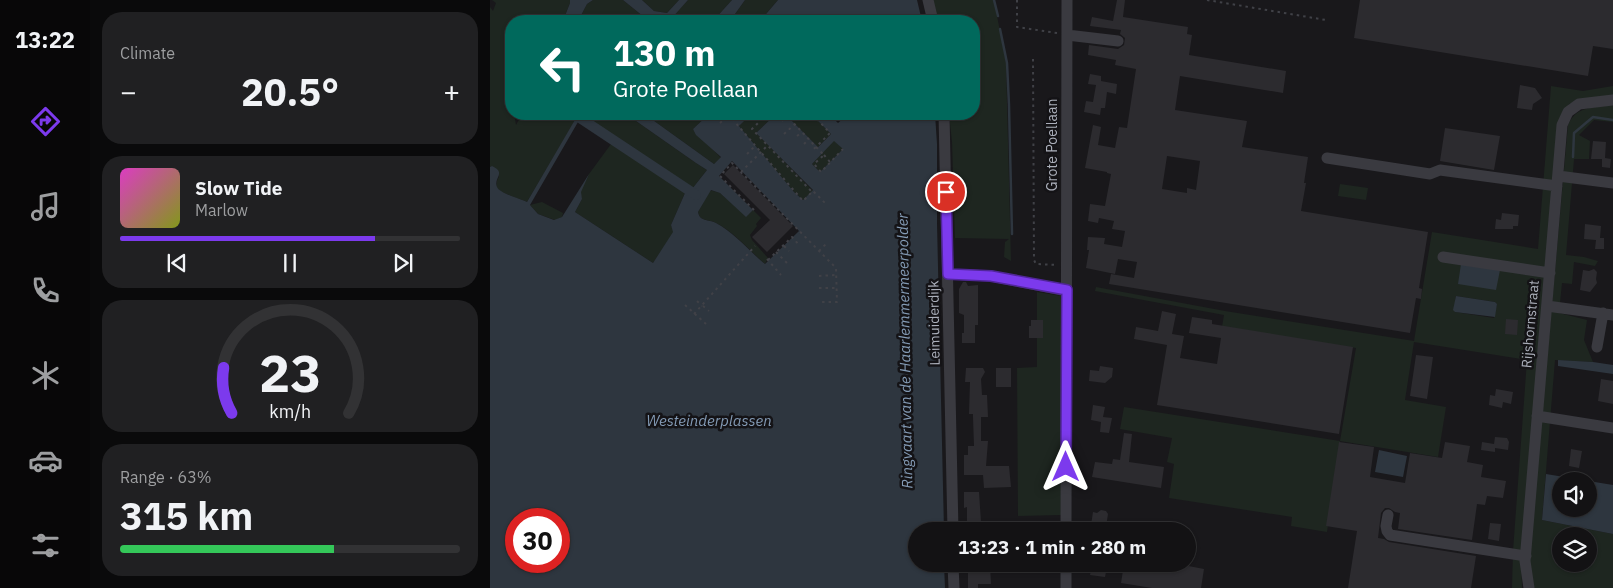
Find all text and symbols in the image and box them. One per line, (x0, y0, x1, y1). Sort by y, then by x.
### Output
text: 13:22 (15, 25, 75, 54)
text: 130 m (613, 30, 716, 76)
icon: left (530, 35, 595, 100)
text: Climate (120, 43, 175, 63)
text: 20.5° (241, 67, 339, 116)
text: − (120, 73, 137, 110)
text: + (443, 73, 460, 110)
text: Grote Poellaan (613, 74, 759, 103)
street label: Grote Poellaan (1043, 99, 1061, 191)
icon: directions (28, 104, 63, 139)
pin (925, 171, 967, 213)
text: Slow Tide (195, 176, 282, 200)
icon: arrive (932, 178, 960, 206)
icon: music (28, 189, 63, 224)
text: Marlow (195, 200, 248, 220)
water label: Ringvaart van de Haarlemmermeerpolder (893, 213, 916, 489)
icon: previous (163, 249, 191, 277)
icon: pause (276, 249, 304, 277)
icon: next (389, 249, 417, 277)
icon: phone (28, 273, 63, 308)
street label: Rijshornstraat (1517, 279, 1543, 369)
street label: Leimuiderdijk (924, 280, 944, 366)
text: 23 (259, 339, 321, 406)
icon: climate (28, 358, 63, 393)
text: km/h (269, 400, 311, 423)
water label: Westeinderplassen (646, 411, 772, 430)
position arrow (1039, 440, 1091, 492)
icon: car (28, 443, 63, 478)
text: Range · 63% (120, 467, 212, 487)
map controls (1552, 472, 1597, 572)
button: sound (1552, 472, 1597, 517)
text: 315 km (120, 491, 253, 540)
speed limit sign: 30 (505, 508, 570, 573)
button: layers (1552, 527, 1597, 572)
icon: filters (28, 528, 63, 563)
text: 13:23 · 1 min · 280 m (958, 535, 1146, 559)

